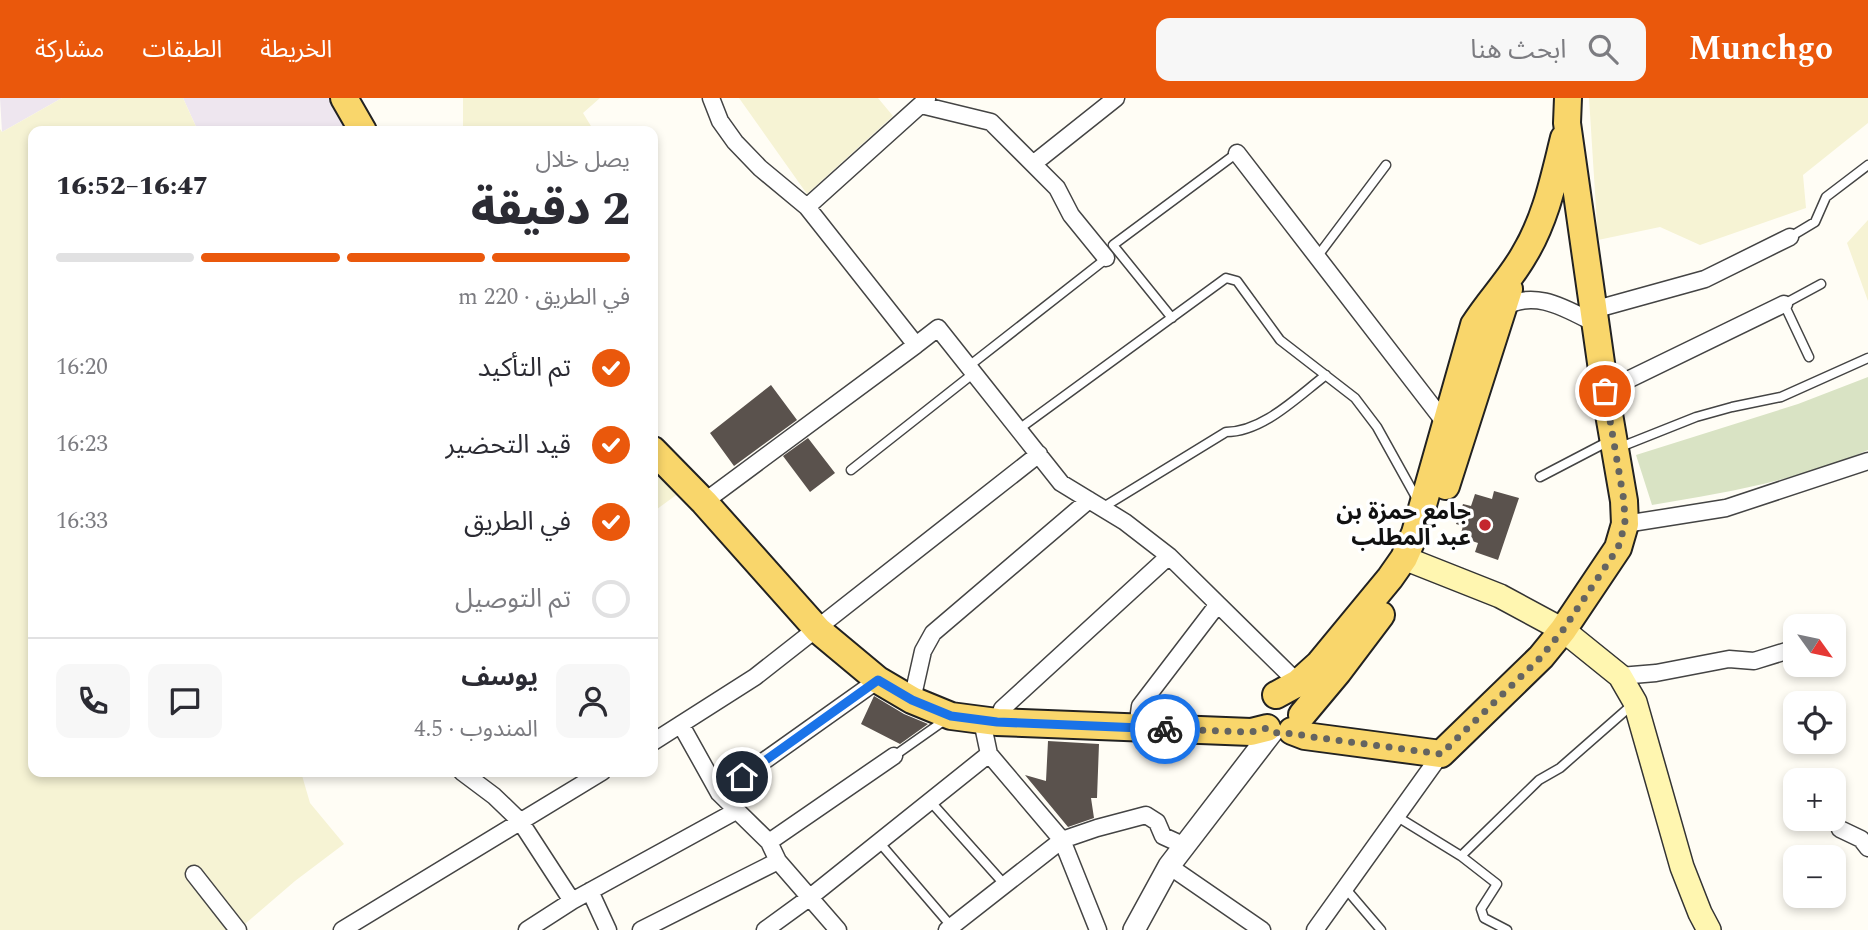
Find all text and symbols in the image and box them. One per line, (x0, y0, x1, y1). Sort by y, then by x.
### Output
search box (1156, 18, 1646, 81)
text: Munchgo (1688, 24, 1833, 74)
text: ابحث هنا (1470, 30, 1566, 70)
icon: search (1584, 30, 1622, 68)
text: مشاركة (35, 32, 104, 68)
text: الطبقات (142, 32, 222, 68)
text: الخريطة (260, 32, 332, 68)
text: يصل خلال (535, 143, 630, 178)
text: 16:47–16:52 (56, 166, 208, 206)
text: 2 دقيقة (471, 175, 630, 245)
text: في الطريق · 220 m (458, 280, 630, 315)
text: تم التأكيد (478, 348, 571, 388)
icon: check (592, 349, 630, 387)
text: 16:20 (56, 350, 108, 385)
pin (1575, 361, 1635, 421)
icon: bag (1586, 372, 1624, 410)
text: قيد التحضير (445, 425, 571, 465)
icon: check (592, 426, 630, 464)
text: 16:23 (56, 427, 108, 462)
place label: جامع حمزة بن عبد المطلب (1336, 495, 1471, 556)
text: في الطريق (464, 502, 571, 542)
icon: check (592, 503, 630, 541)
text: 16:33 (56, 504, 108, 539)
marker: جامع حمزة بن عبد المطلب (1477, 517, 1493, 533)
text: تم التوصيل (455, 579, 571, 619)
north arrow (1783, 614, 1846, 677)
map controls (1783, 614, 1846, 908)
text: يوسف (461, 657, 538, 697)
button: phone (56, 664, 130, 738)
button: chat (148, 664, 222, 738)
button: person (556, 664, 630, 738)
button: locate (1783, 691, 1846, 754)
courier (1130, 694, 1200, 764)
icon: bike (1146, 710, 1184, 748)
text: المندوب · 4.5 (414, 712, 538, 747)
pin (712, 747, 772, 807)
icon: home (723, 758, 761, 796)
button: + (1783, 768, 1846, 831)
button: − (1783, 845, 1846, 908)

